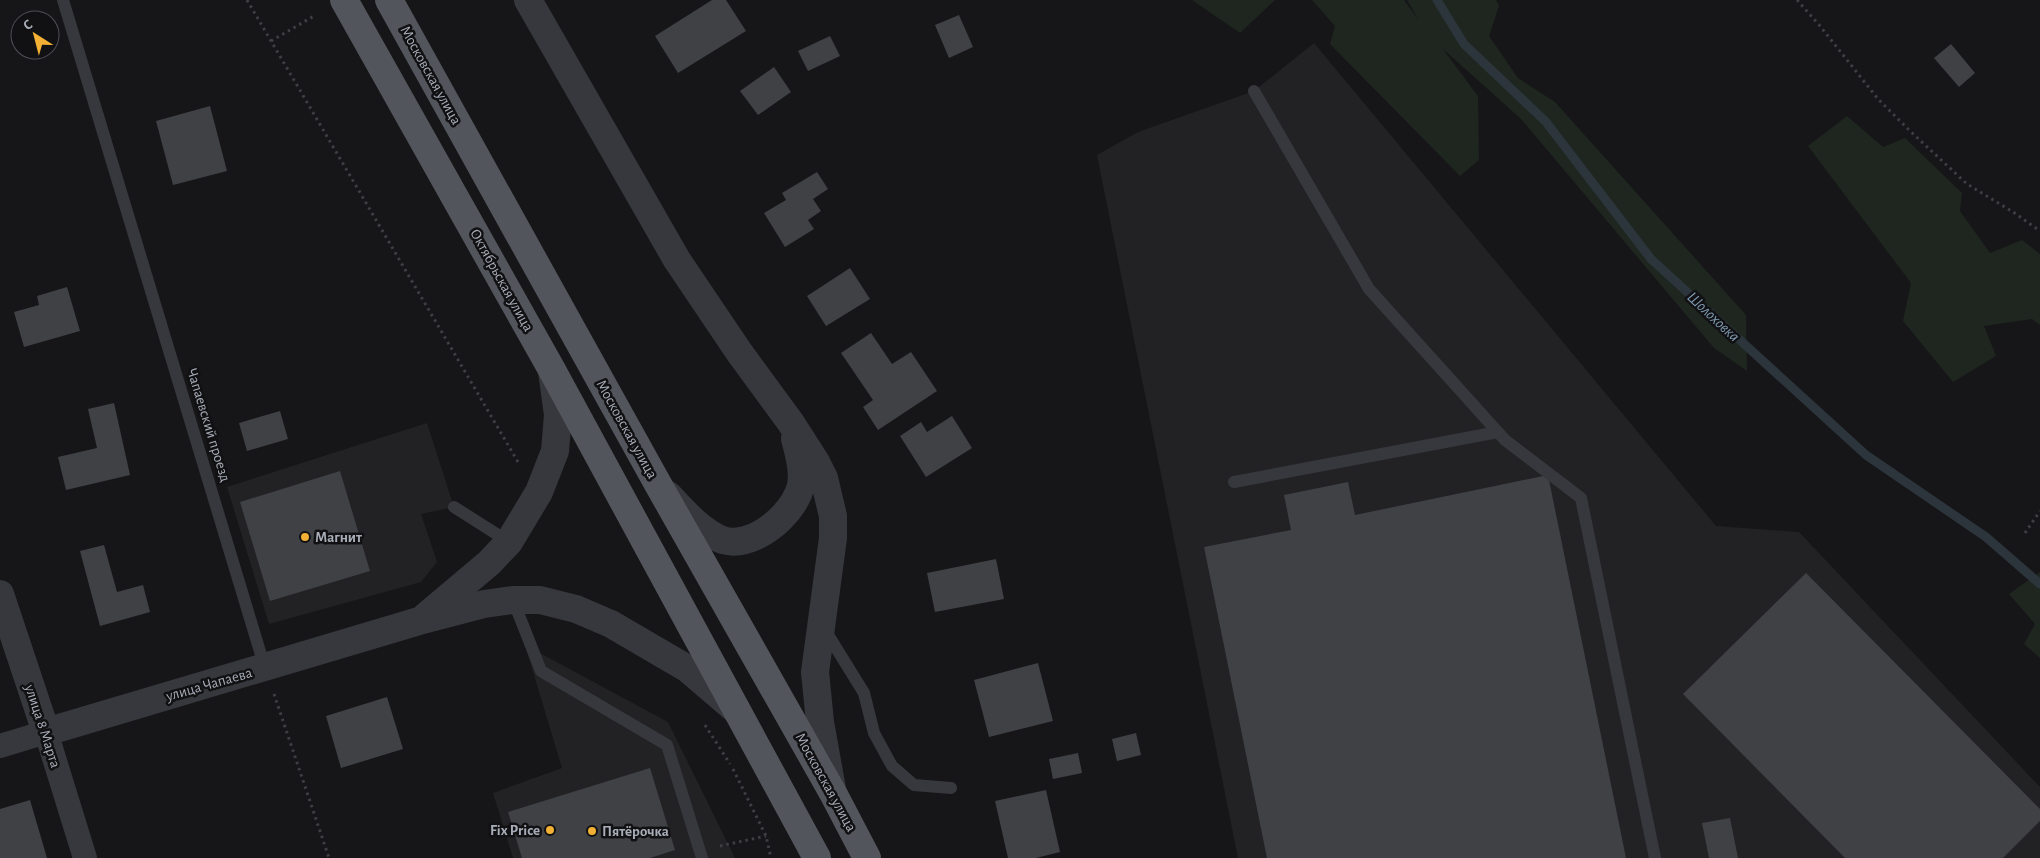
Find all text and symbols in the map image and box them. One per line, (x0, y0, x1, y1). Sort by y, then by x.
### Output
north arrow (10, 10, 60, 60)
text: С (21, 17, 35, 33)
street label: Московская улица (397, 23, 464, 127)
street label: Октябрьская улица (467, 226, 536, 334)
water label: Шолоховка (1684, 289, 1743, 345)
street label: Чапаевский проезд (184, 367, 233, 484)
street label: Московская улица (593, 377, 660, 481)
place label: Магнит (315, 530, 362, 545)
marker: Магнит (299, 531, 311, 543)
street label: улица Чапаева (163, 665, 254, 704)
street label: улица 8 Марта (22, 682, 63, 770)
street label: Московская улица (792, 730, 859, 834)
place label: Fix Price (490, 823, 540, 838)
marker: Fix Price (544, 824, 556, 836)
place label: Пятёрочка (602, 824, 669, 839)
marker: Пятёрочка (586, 825, 598, 837)

